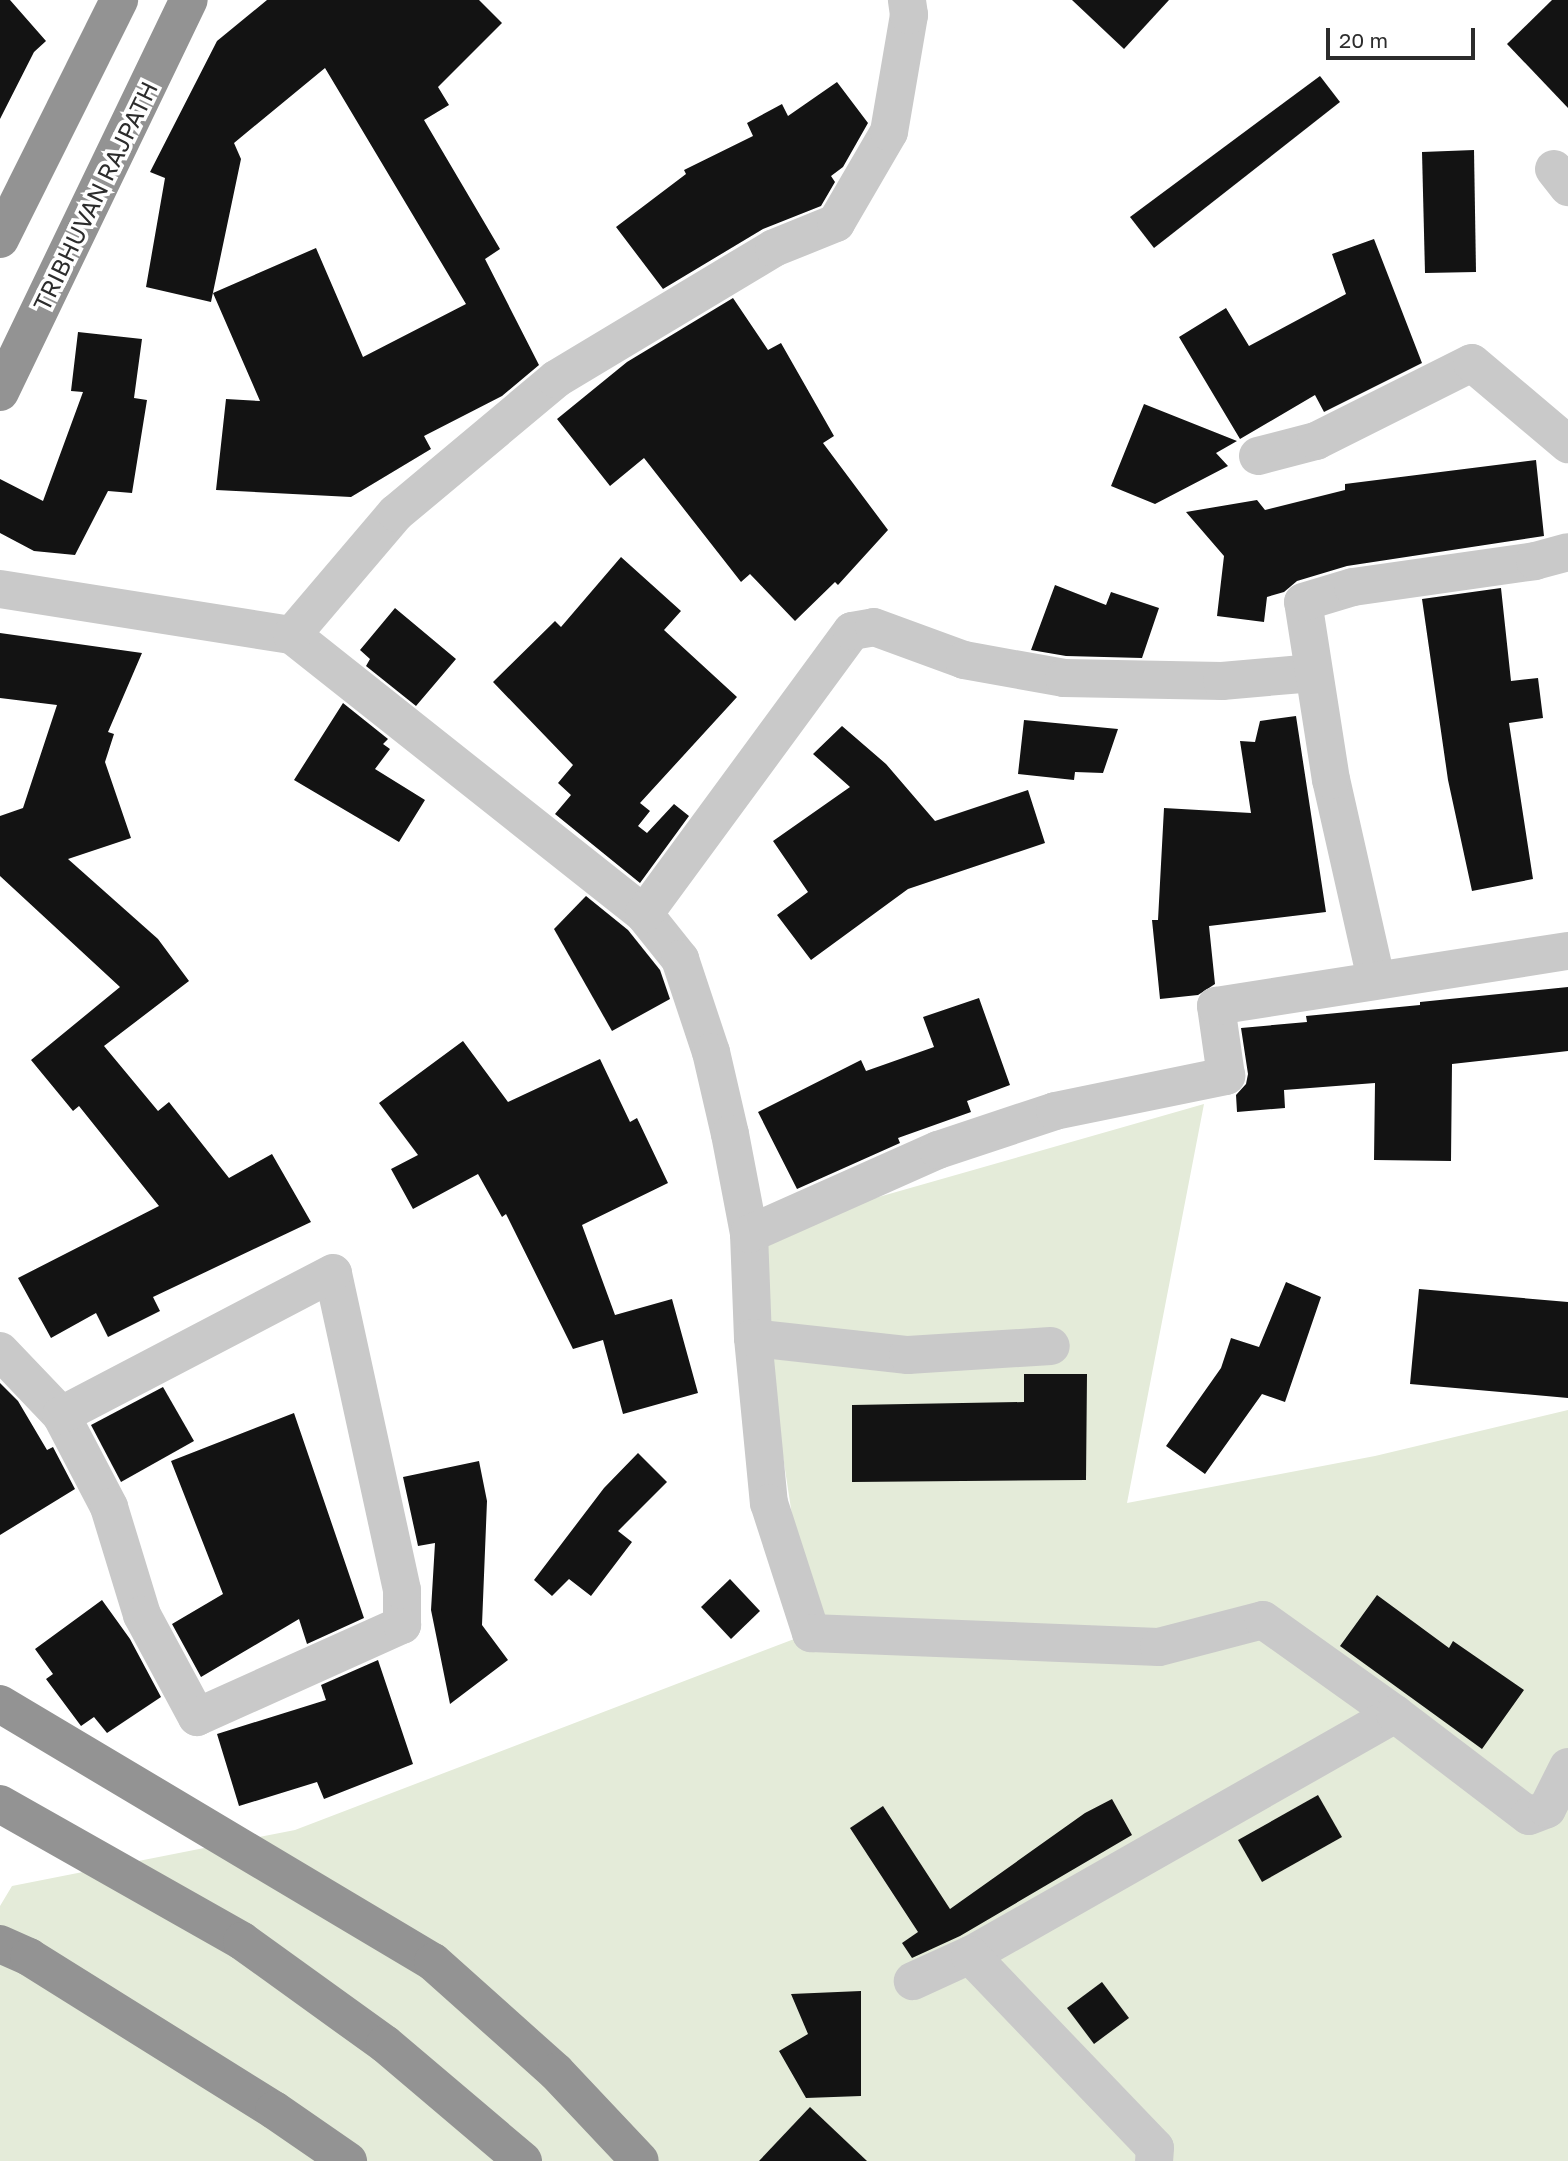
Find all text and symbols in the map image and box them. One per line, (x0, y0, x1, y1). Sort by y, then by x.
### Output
scale bar (1330, 14, 1479, 58)
text: 20 m (1339, 27, 1388, 53)
street label: TRIBHUVAN RAJPATH (27, 77, 163, 315)

